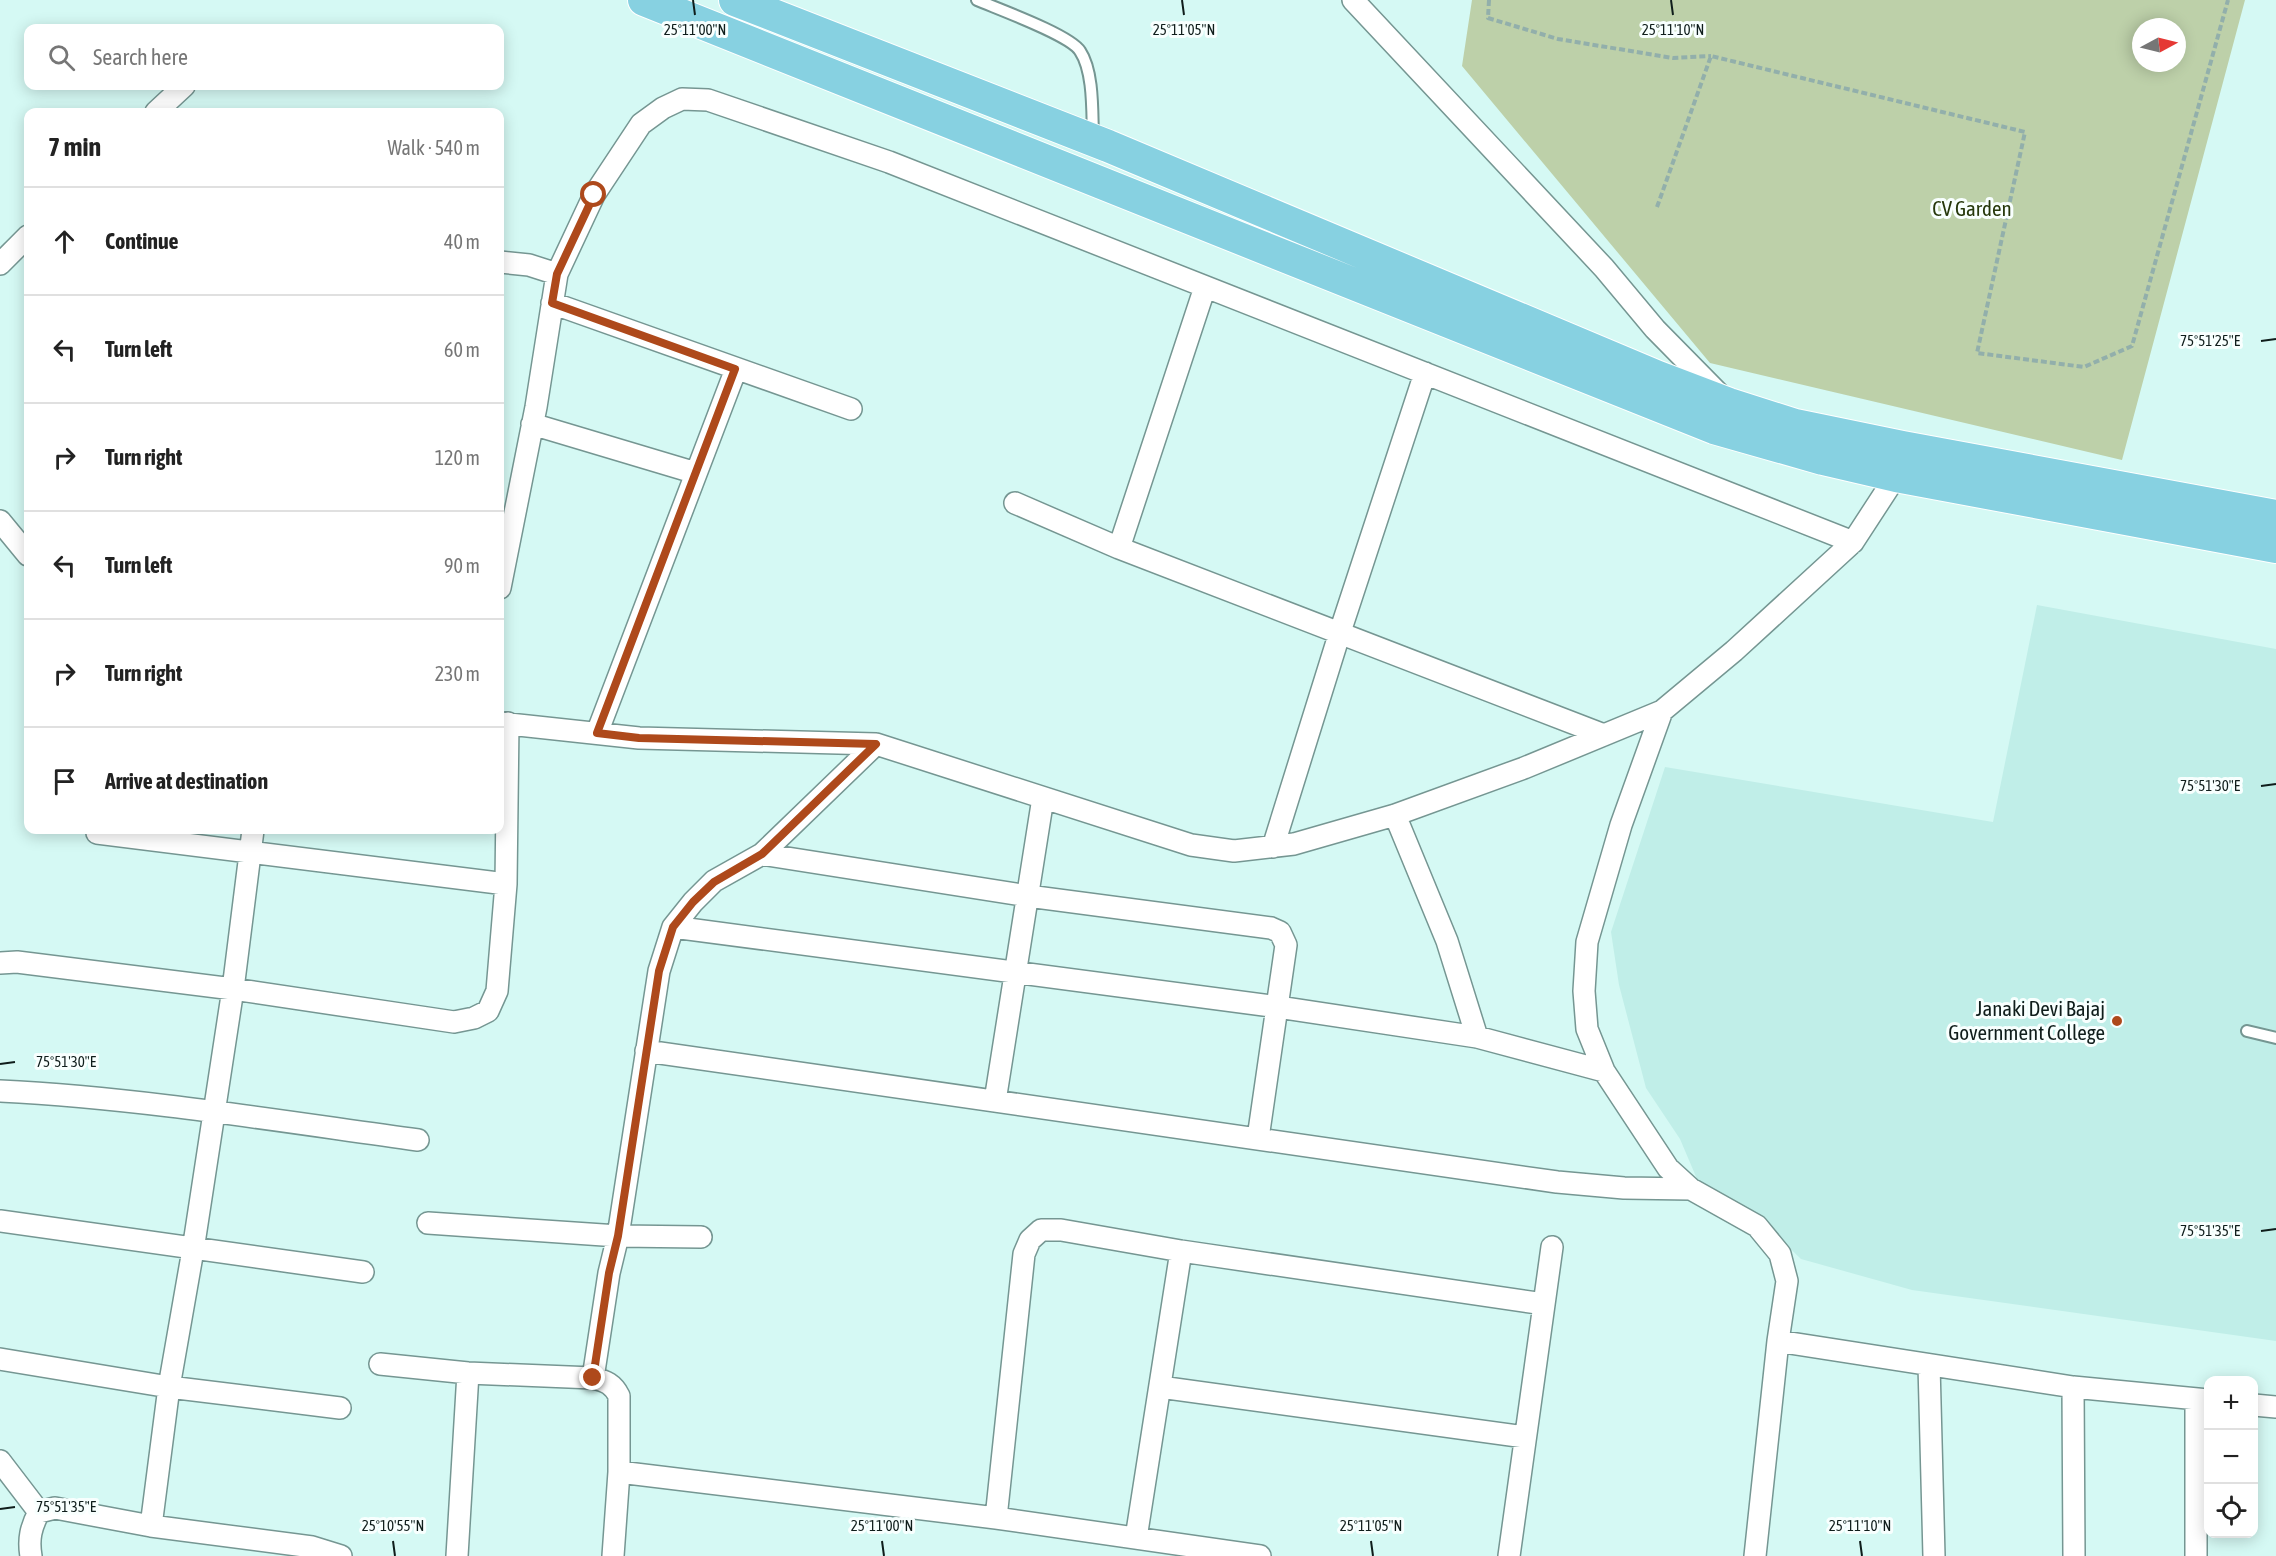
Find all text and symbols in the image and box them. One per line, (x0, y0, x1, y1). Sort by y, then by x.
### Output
north arrow (2132, 18, 2186, 72)
text: 25°11'00"N (664, 21, 726, 38)
text: 25°11'05"N (1153, 21, 1215, 38)
text: 25°11'10"N (1642, 21, 1704, 38)
search box (24, 24, 504, 90)
icon: search (45, 41, 78, 74)
text: Search here (93, 44, 188, 70)
text: 7 min (48, 132, 101, 162)
text: Walk · 540 m (388, 136, 480, 159)
route start (580, 181, 606, 207)
park label: CV Garden (1932, 196, 2012, 220)
icon: ahead (48, 225, 81, 258)
text: Continue (105, 228, 179, 254)
text: 40 m (444, 230, 480, 253)
text: 75°51'25"E (2180, 332, 2241, 349)
icon: left (48, 333, 81, 366)
text: Turn left (105, 336, 172, 362)
text: 60 m (444, 338, 480, 361)
icon: right (48, 441, 81, 474)
text: Turn right (105, 444, 182, 470)
text: 120 m (435, 446, 480, 469)
icon: left (48, 549, 81, 582)
text: Turn left (105, 552, 172, 578)
text: 90 m (444, 554, 480, 577)
icon: right (48, 657, 81, 690)
text: Turn right (105, 660, 182, 686)
text: 230 m (435, 662, 480, 685)
icon: arrive (48, 765, 81, 798)
text: Arrive at destination (105, 768, 268, 794)
text: 75°51'30"E (2180, 777, 2241, 794)
place label: Janaki Devi Bajaj Government College (1948, 996, 2105, 1044)
marker: Janaki Devi Bajaj Government College (2110, 1014, 2124, 1028)
text: 75°51'30"E (36, 1053, 97, 1070)
text: 75°51'35"E (2180, 1222, 2241, 1239)
route end (579, 1364, 605, 1390)
map controls (2204, 1376, 2258, 1538)
button: + (2204, 1376, 2258, 1430)
button: − (2204, 1430, 2258, 1484)
button: locate (2204, 1484, 2258, 1538)
text: 75°51'35"E (36, 1498, 97, 1515)
text: 25°10'55"N (362, 1517, 424, 1534)
text: 25°11'00"N (851, 1517, 913, 1534)
text: 25°11'05"N (1340, 1517, 1402, 1534)
text: 25°11'10"N (1829, 1517, 1891, 1534)

